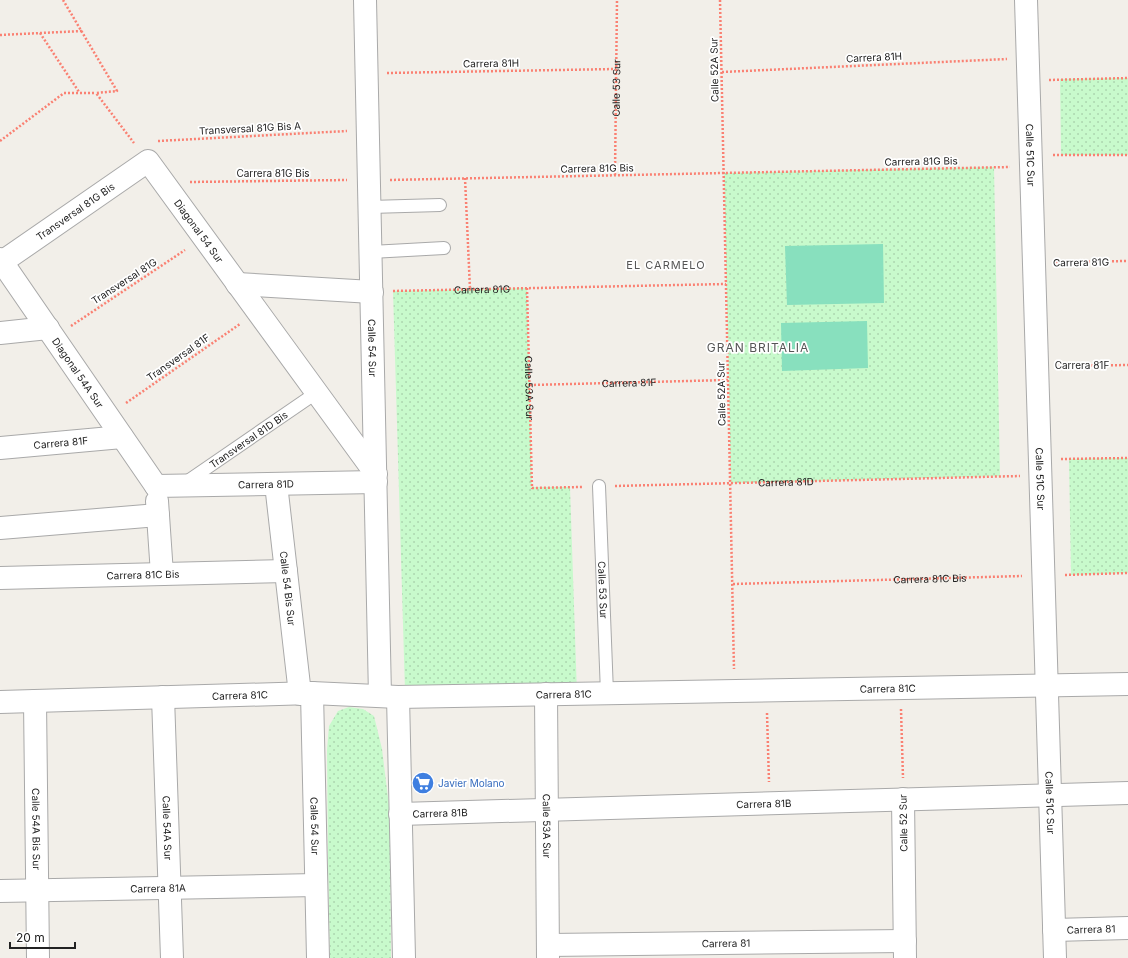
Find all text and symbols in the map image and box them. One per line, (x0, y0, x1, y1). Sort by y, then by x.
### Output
street label: Calle 52A Sur (707, 37, 721, 102)
street label: Carrera 81H (846, 50, 902, 64)
street label: Carrera 81H (463, 57, 519, 69)
street label: Calle 53 Sur (610, 59, 622, 117)
street label: Transversal 81G Bis A (199, 119, 301, 137)
street label: Calle 51C Sur (1024, 123, 1038, 187)
street label: Carrera 81G Bis (884, 154, 958, 168)
street label: Carrera 81G Bis (560, 161, 634, 175)
street label: Carrera 81G Bis (236, 167, 310, 179)
street label: Transversal 81G Bis (34, 180, 117, 243)
street label: Diagonal 54 Sur (172, 197, 226, 265)
street label: Transversal 81G (89, 255, 159, 307)
street label: Carrera 81G (1053, 256, 1109, 268)
district label: EL CARMELO (626, 258, 706, 272)
street label: Carrera 81G (454, 283, 510, 296)
street label: Calle 54 Sur (366, 319, 379, 377)
street label: Transversal 81F (144, 331, 212, 383)
street label: Diagonal 54A Sur (50, 335, 107, 410)
district label: GRAN BRITALIA (707, 340, 809, 355)
street label: Calle 53A Sur (523, 356, 536, 421)
street label: Carrera 81F (1055, 359, 1109, 371)
street label: Calle 52A Sur (714, 361, 728, 426)
street label: Carrera 81F (601, 376, 657, 389)
street label: Transversal 81D Bis (207, 408, 290, 470)
street label: Carrera 81F (33, 434, 89, 451)
street label: Calle 51C Sur (1034, 447, 1047, 511)
street label: Carrera 81D (758, 475, 814, 488)
street label: Carrera 81D (238, 477, 294, 491)
street label: Calle 54 Bis Sur (278, 550, 298, 626)
street label: Calle 53 Sur (596, 561, 610, 619)
street label: Carrera 81C Bis (106, 568, 180, 581)
street label: Carrera 81C Bis (893, 572, 967, 586)
street label: Carrera 81C (860, 682, 916, 695)
street label: Carrera 81C (212, 688, 268, 702)
street label: Carrera 81C (536, 688, 592, 701)
supermarket icon: Javier Molano (410, 770, 436, 796)
street label: Calle 51C Sur (1043, 771, 1057, 834)
place label: Javier Molano (438, 777, 505, 789)
street label: Calle 54A Bis Sur (30, 788, 43, 870)
street label: Calle 53A Sur (541, 794, 553, 859)
street label: Calle 52 Sur (896, 794, 910, 852)
street label: Calle 54A Sur (160, 795, 175, 861)
street label: Calle 54 Sur (308, 797, 322, 855)
street label: Carrera 81B (736, 797, 792, 810)
street label: Carrera 81B (412, 806, 468, 820)
street label: Carrera 81A (130, 881, 186, 895)
street label: Carrera 81 (1066, 922, 1116, 936)
scale bar (10, 924, 75, 950)
text: 20 m (16, 930, 45, 945)
street label: Carrera 81 (702, 937, 750, 949)

